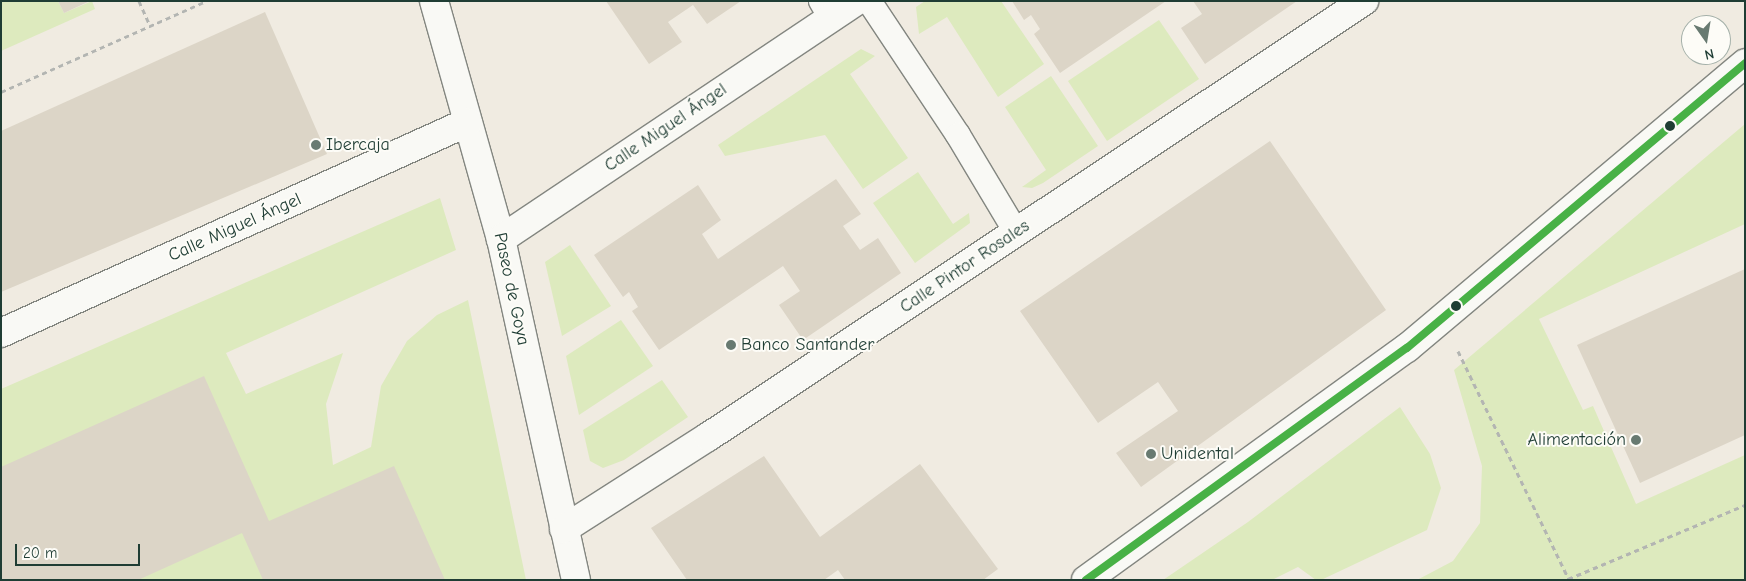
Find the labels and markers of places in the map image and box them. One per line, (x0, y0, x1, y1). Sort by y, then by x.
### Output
unlabelled marker (1665, 121, 1675, 131)
place label: Ibercaja (326, 134, 390, 156)
marker: Ibercaja (310, 139, 322, 151)
unlabelled marker (1451, 301, 1461, 311)
place label: Banco Santander (741, 334, 874, 356)
marker: Banco Santander (725, 339, 737, 351)
place label: Alimentación (1528, 429, 1626, 451)
marker: Alimentación (1630, 434, 1642, 446)
place label: Unidental (1161, 443, 1234, 465)
marker: Unidental (1145, 448, 1157, 460)

